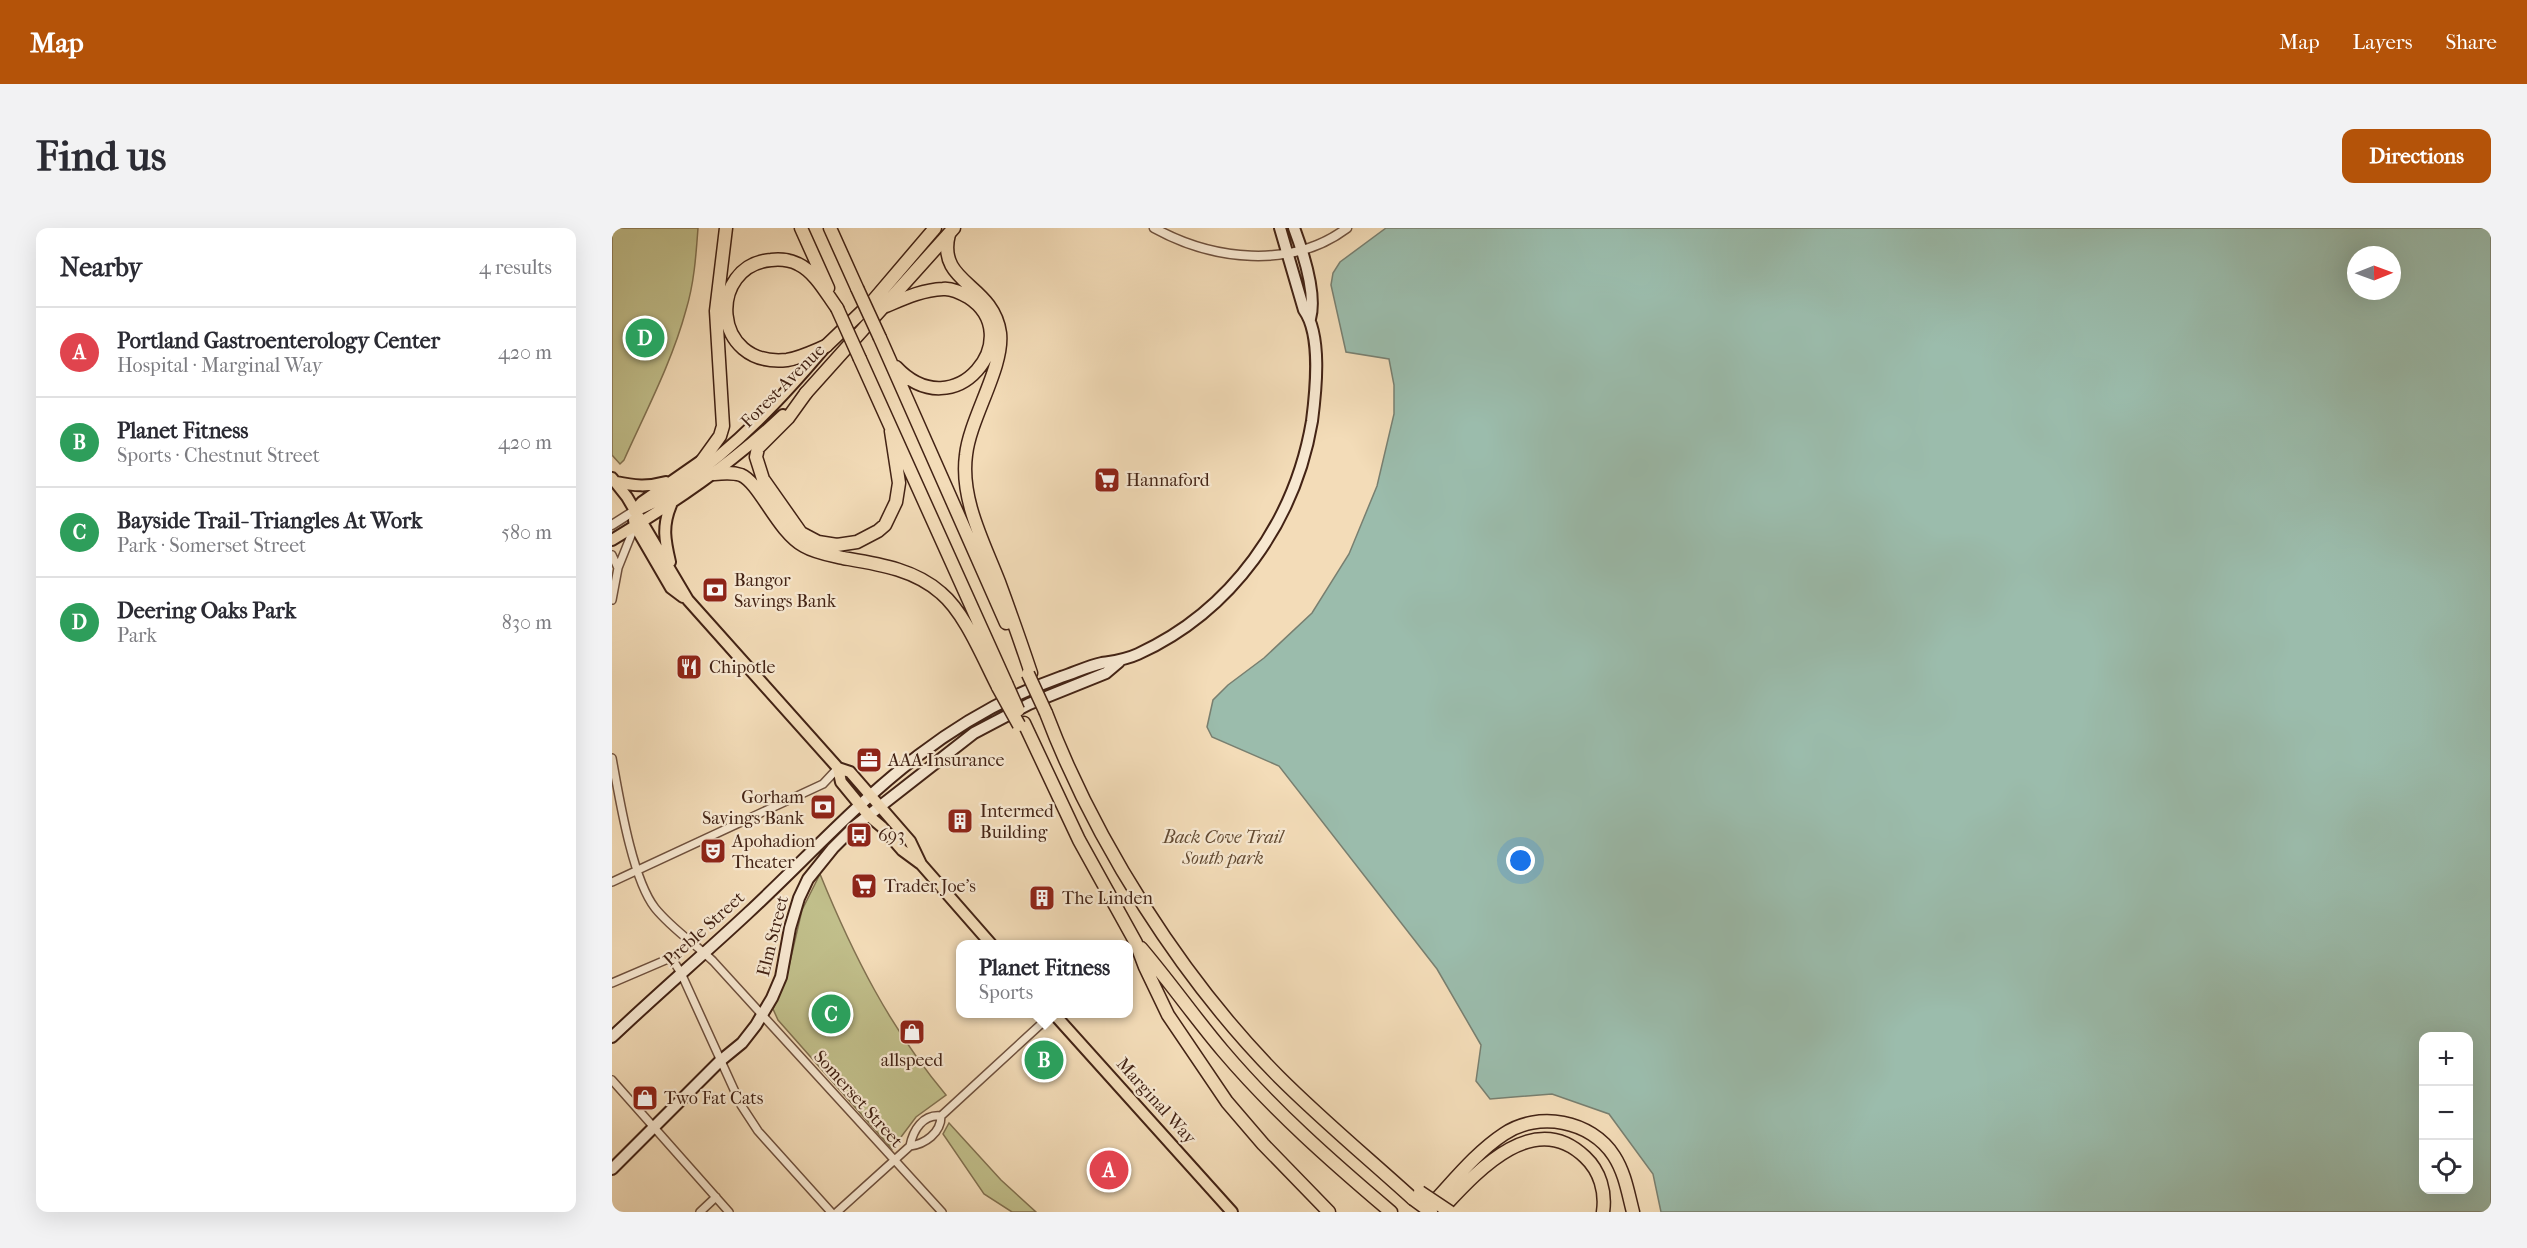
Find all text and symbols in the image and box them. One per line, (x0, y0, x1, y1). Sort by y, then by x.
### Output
text: Map (30, 26, 84, 59)
text: Map (2279, 30, 2320, 54)
text: Layers (2353, 30, 2412, 54)
text: Share (2445, 30, 2497, 54)
button: Directions (2342, 129, 2491, 183)
text: Find us (36, 132, 166, 181)
north arrow (2347, 246, 2401, 300)
text: Nearby (60, 252, 142, 283)
text: 4 results (479, 256, 552, 279)
pin: D (626, 316, 664, 360)
text: Portland Gastroenterology Center (117, 328, 440, 354)
street label: Forest Avenue (737, 340, 829, 432)
text: A (73, 341, 86, 364)
text: 420 m (498, 341, 552, 364)
text: Hospital · Marginal Way (117, 354, 322, 377)
text: Planet Fitness (117, 418, 248, 444)
text: B (73, 431, 86, 454)
text: 420 m (498, 431, 552, 454)
text: Sports · Chestnut Street (117, 444, 320, 467)
supermarket icon: Hannaford (1092, 465, 1122, 495)
place label: Hannaford (1126, 470, 1210, 491)
text: Bayside Trail- Triangles At Work (117, 508, 422, 534)
text: C (73, 521, 86, 544)
text: 580 m (501, 521, 552, 544)
text: Park · Somerset Street (117, 534, 306, 557)
place label: Bangor Savings Bank (734, 570, 837, 612)
bank icon: Bangor Savings Bank (700, 575, 730, 605)
text: Deering Oaks Park (117, 598, 296, 624)
text: D (72, 611, 87, 634)
text: 830 m (502, 611, 552, 634)
text: Park (117, 624, 157, 647)
restaurant icon: Chipotle (674, 652, 704, 682)
place label: Chipotle (709, 657, 776, 678)
office icon: AAA Insurance (854, 745, 884, 775)
place label: AAA Insurance (887, 750, 1004, 771)
place label: Gorham Savings Bank (702, 787, 805, 829)
bank icon: Gorham Savings Bank (808, 792, 838, 822)
place label: Intermed Building (980, 801, 1054, 843)
building icon: Intermed Building (945, 806, 975, 836)
bus stop icon: 693 (844, 820, 874, 850)
place label: 693 (878, 825, 905, 846)
park label: Back Cove Trail South park (1162, 827, 1286, 869)
place label: Apohadion Theater (731, 831, 816, 873)
theatre icon: Apohadion Theater (698, 836, 728, 866)
your location (1506, 846, 1535, 875)
supermarket icon: Trader Joe's (849, 871, 879, 901)
place label: Trader Joe's (884, 876, 976, 897)
building icon: The Linden (1027, 883, 1057, 913)
street label: Preble Street (659, 887, 749, 971)
place label: The Linden (1062, 888, 1154, 909)
street label: Elm Street (753, 893, 793, 978)
popup (956, 940, 1133, 1018)
text: Planet Fitness (979, 955, 1110, 981)
text: Sports (979, 981, 1033, 1004)
pin: C (812, 992, 850, 1036)
shop icon: allspeed (897, 1017, 927, 1047)
map controls (2419, 1032, 2473, 1194)
button: + (2419, 1032, 2473, 1086)
pin: B (1024, 1038, 1064, 1082)
street label: Somerset Street (809, 1046, 907, 1152)
place label: allspeed (881, 1050, 943, 1071)
street label: Marginal Way (1112, 1053, 1201, 1150)
shop icon: Two Fat Cats (630, 1083, 660, 1113)
button: − (2419, 1086, 2473, 1140)
place label: Two Fat Cats (664, 1088, 764, 1109)
button: locate (2419, 1140, 2473, 1194)
pin: A (1090, 1148, 1128, 1192)

